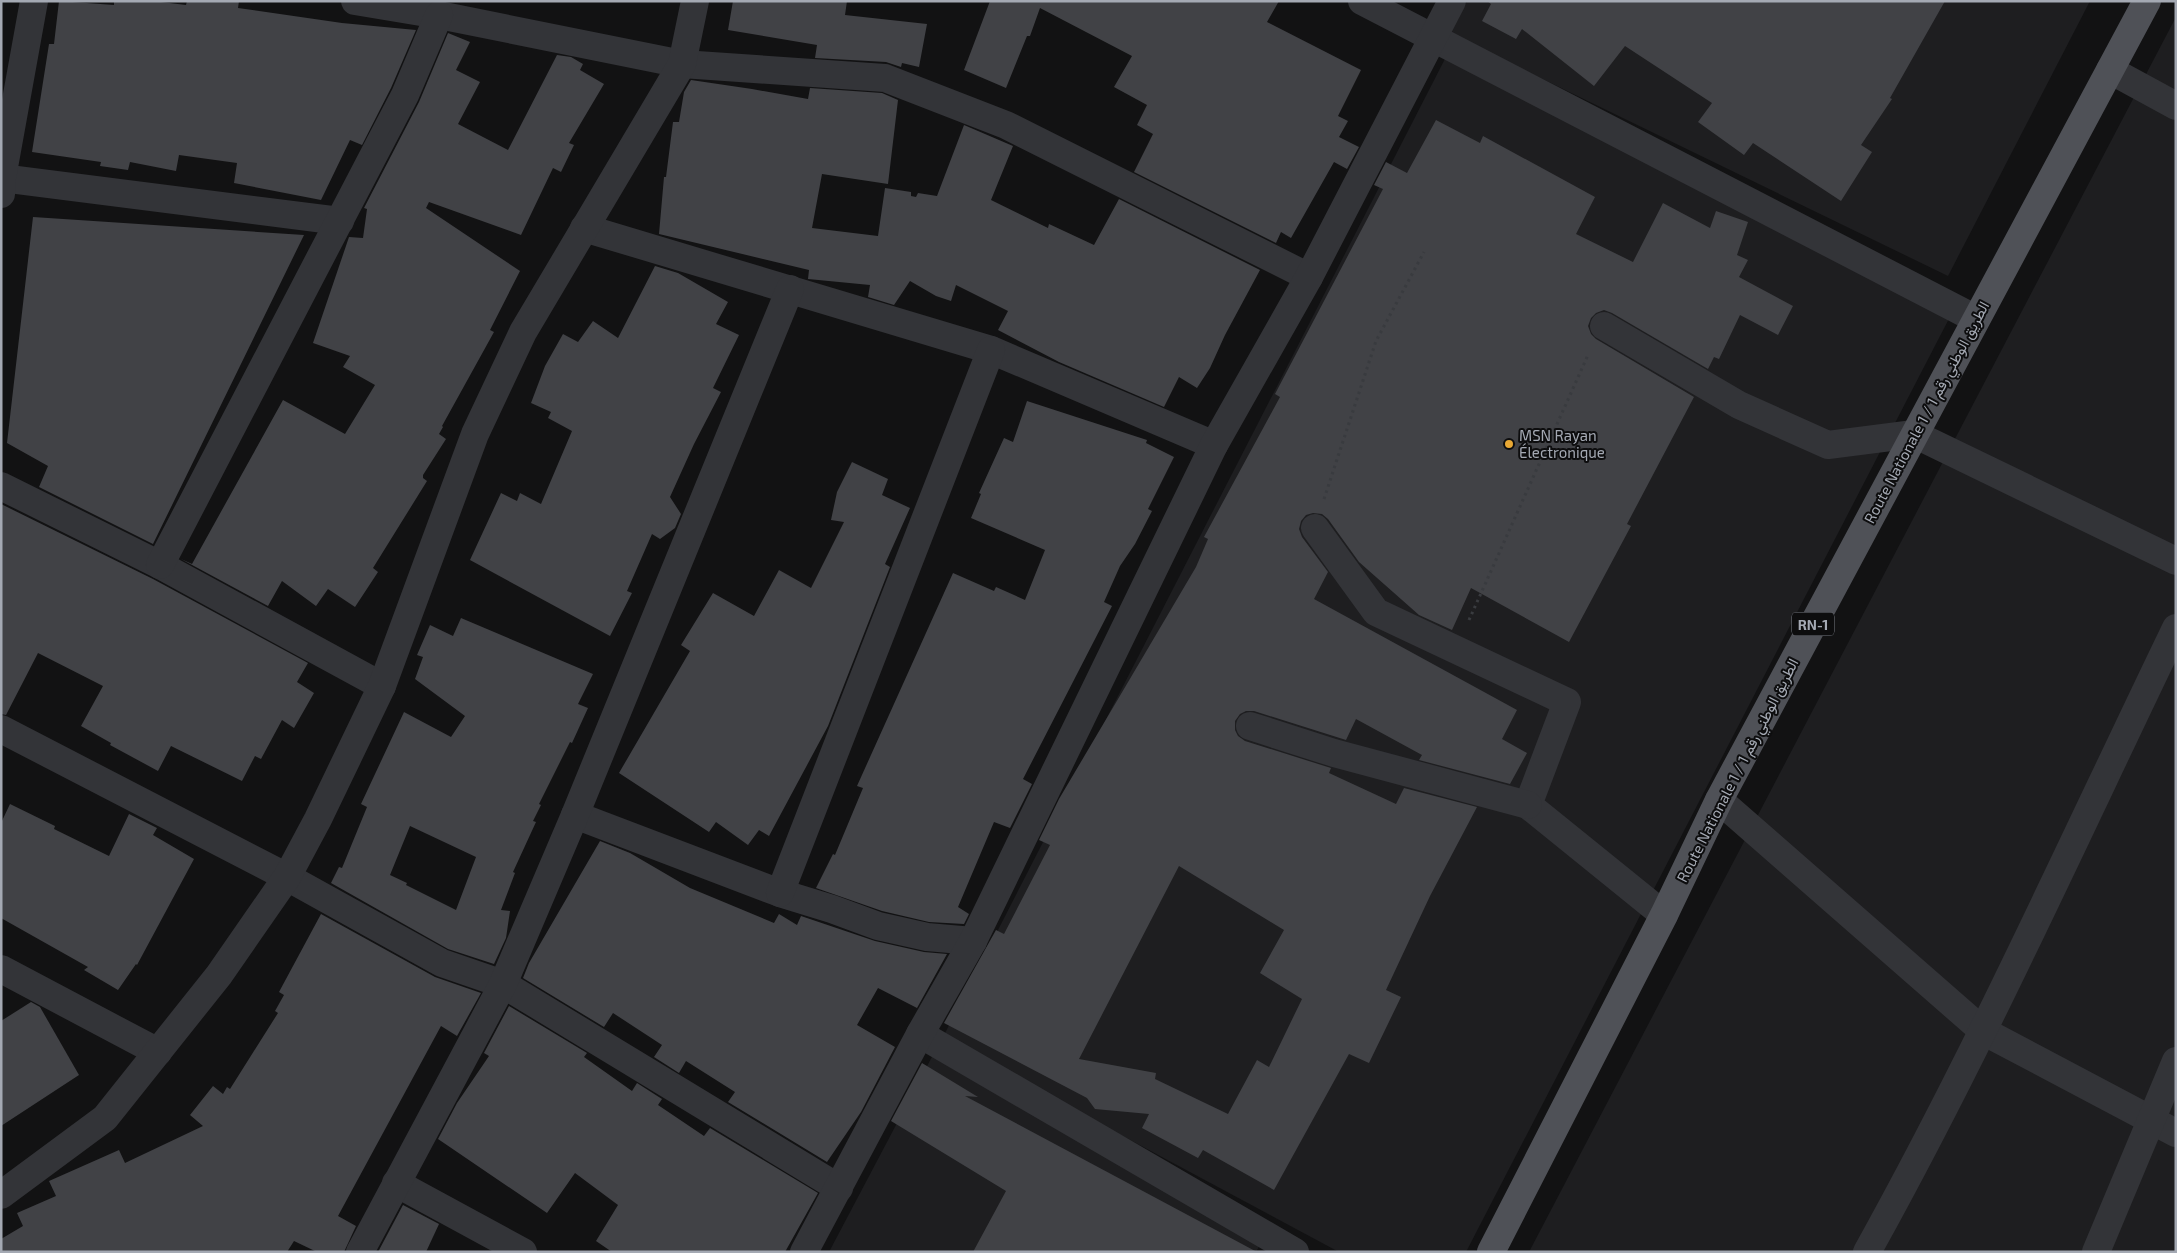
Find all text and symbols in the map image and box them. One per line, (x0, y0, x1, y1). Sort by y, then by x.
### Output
street label: Route Nationale 1 / الطريق الوطني رقم 1 (1860, 298, 1997, 528)
place label: MSN Rayan Électronique (1519, 426, 1605, 461)
marker: MSN Rayan Électronique (1503, 438, 1515, 450)
road number: RN-1 (1792, 612, 1834, 636)
street label: Route Nationale 1 / الطريق الوطني رقم 1 (1672, 655, 1806, 887)

